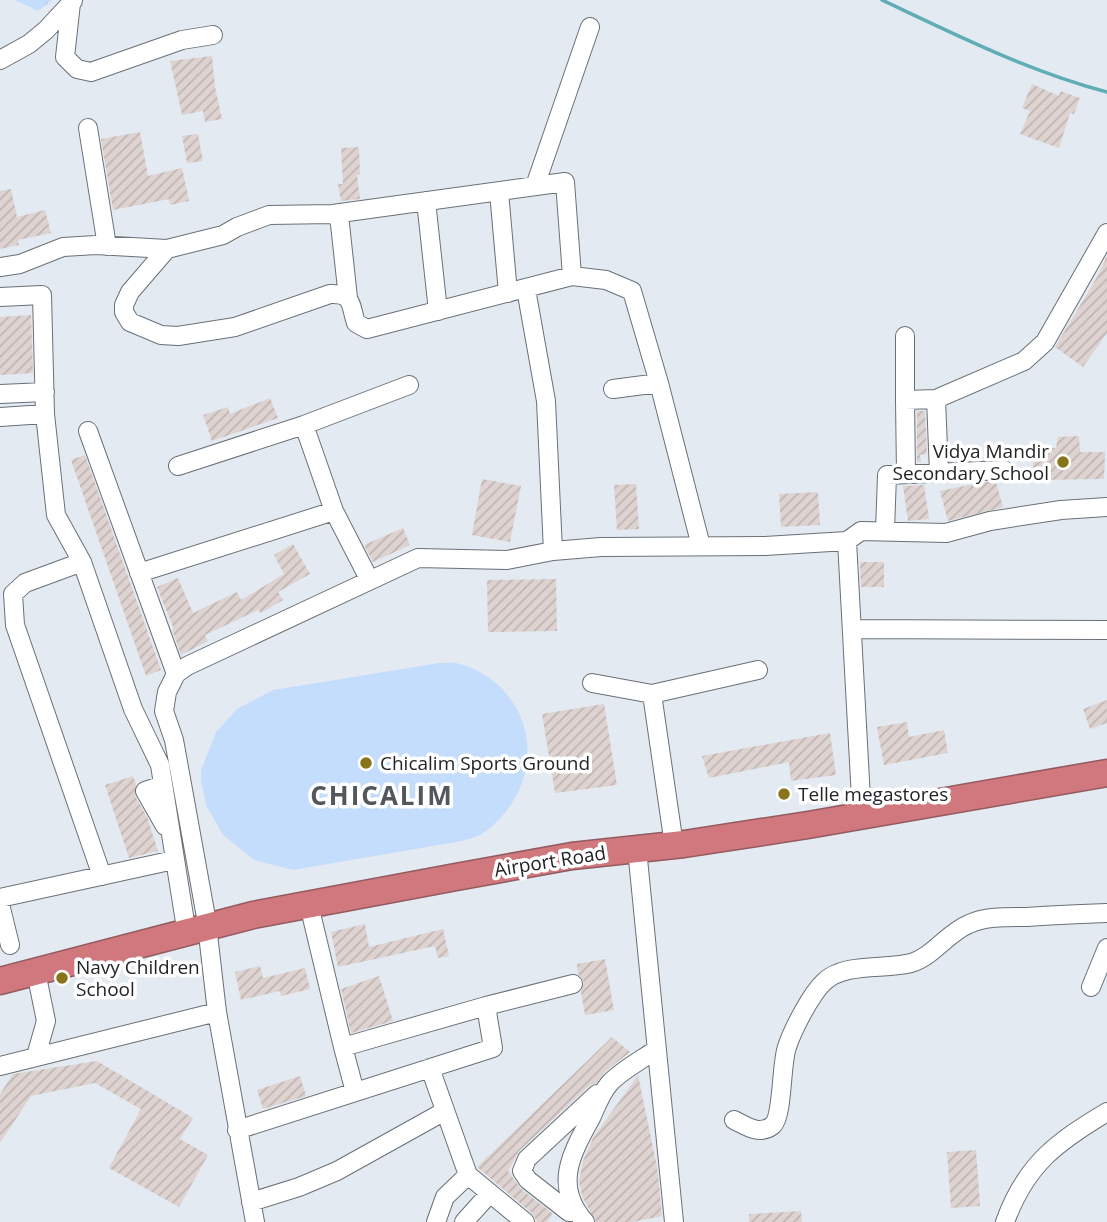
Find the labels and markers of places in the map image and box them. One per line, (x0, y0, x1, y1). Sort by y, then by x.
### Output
place label: Vidya Mandir Secondary School (893, 438, 1049, 486)
marker: Vidya Mandir Secondary School (1055, 454, 1071, 470)
place label: Chicalim Sports Ground (380, 750, 590, 776)
marker: Chicalim Sports Ground (358, 755, 374, 771)
place label: Telle megastores (798, 781, 948, 807)
marker: Telle megastores (776, 786, 792, 802)
place label: Navy Children School (76, 954, 200, 1002)
marker: Navy Children School (54, 970, 70, 986)

